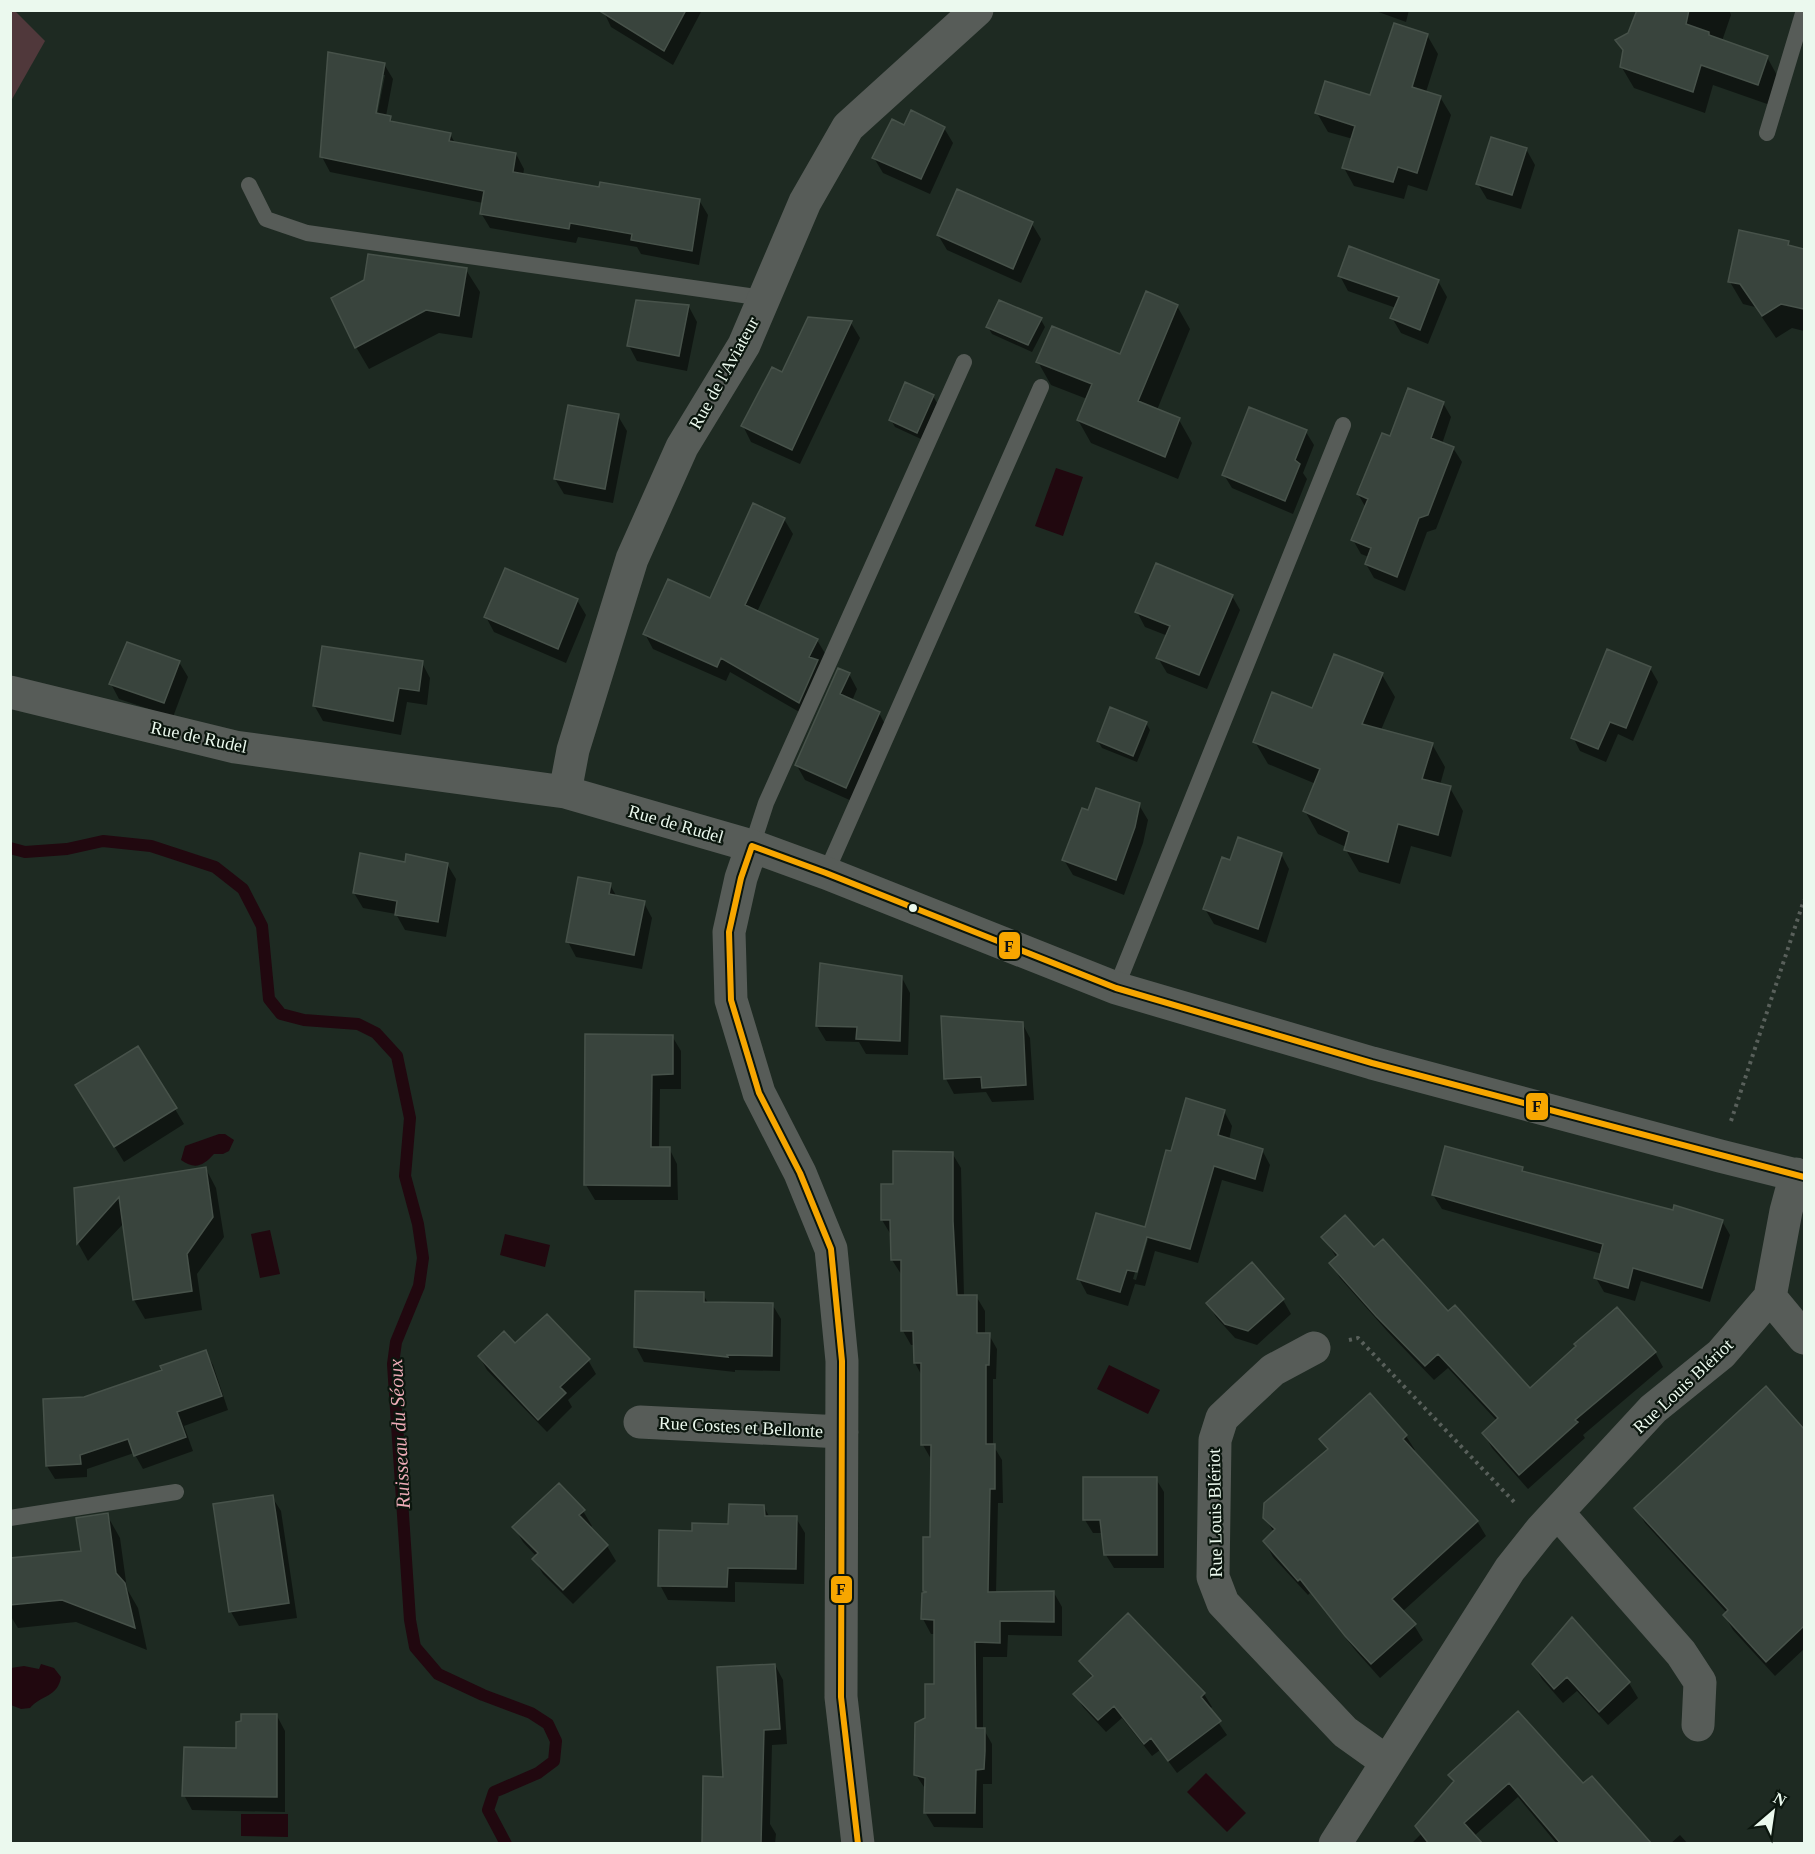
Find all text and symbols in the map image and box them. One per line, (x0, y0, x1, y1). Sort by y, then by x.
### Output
street label: Rue de l'Aviateur (685, 314, 763, 432)
street label: Rue de Rudel (149, 717, 249, 757)
street label: Rue de Rudel (626, 801, 726, 847)
unlabelled marker (907, 902, 919, 914)
line badge: F (998, 931, 1021, 960)
text: F (1004, 938, 1014, 955)
line badge: F (1525, 1092, 1549, 1121)
text: F (1532, 1098, 1542, 1115)
street label: Rue Louis Blériot (1629, 1335, 1737, 1437)
water label: Ruisseau du Séoux (384, 1358, 414, 1510)
street label: Rue Costes et Bellonte (658, 1413, 824, 1441)
street label: Rue Louis Blériot (1204, 1448, 1226, 1578)
line badge: F (830, 1575, 853, 1604)
text: F (836, 1581, 846, 1598)
north arrow (1743, 1782, 1803, 1842)
text: N (1771, 1789, 1790, 1810)

